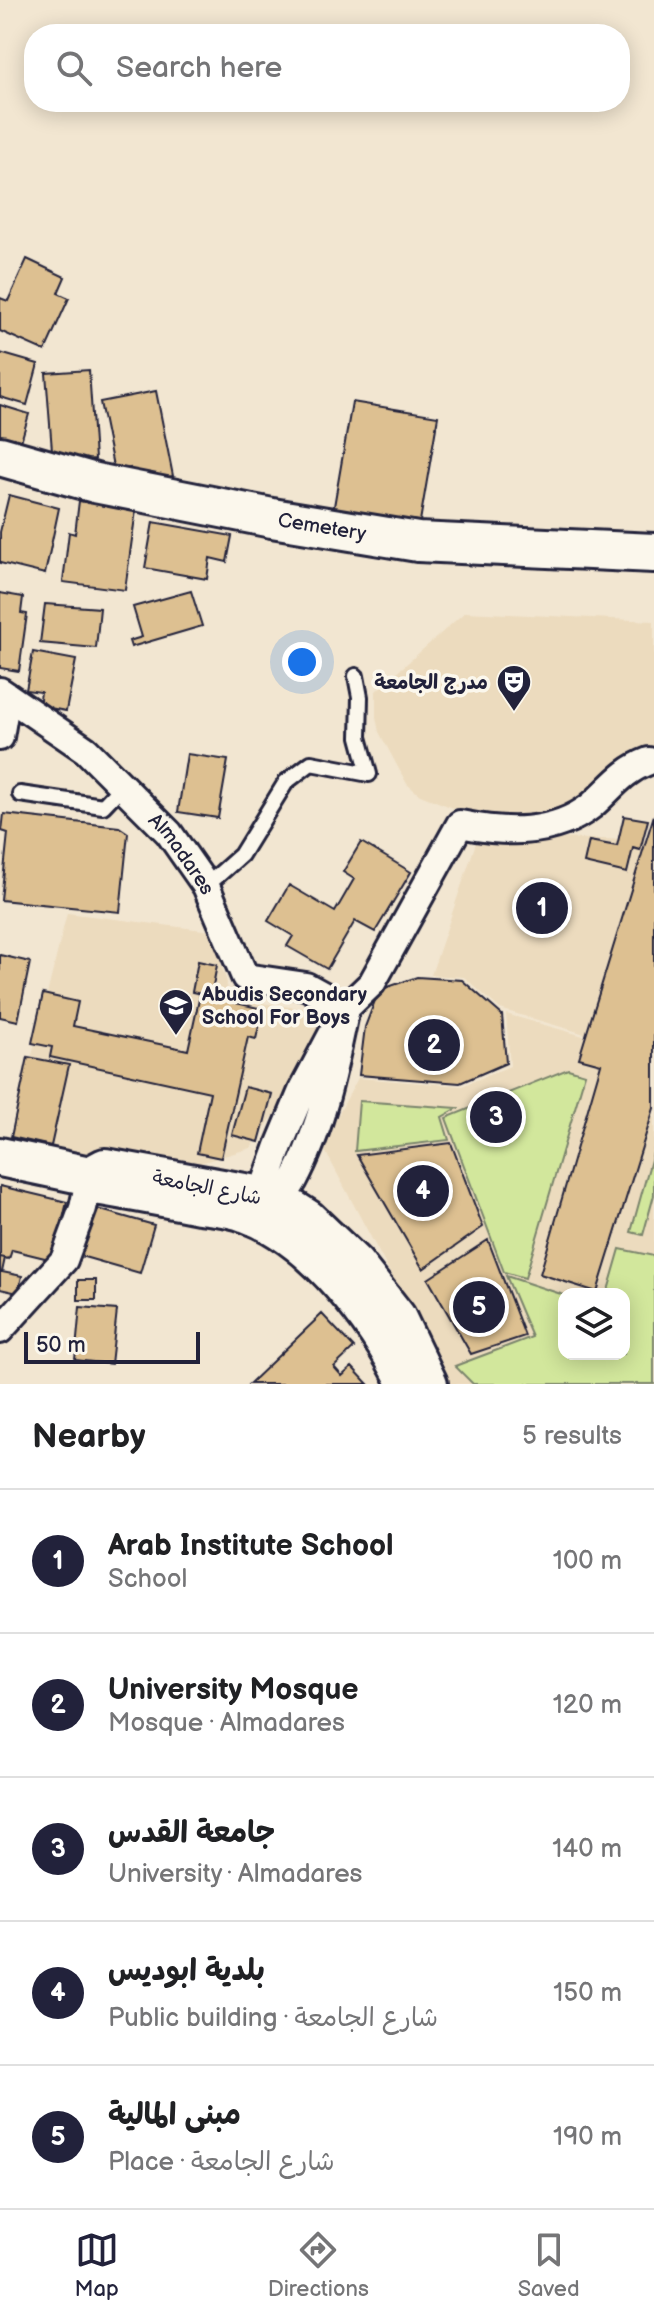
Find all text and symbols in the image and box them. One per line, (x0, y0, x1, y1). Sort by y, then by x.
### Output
search box (24, 24, 630, 112)
icon: search (52, 46, 96, 90)
text: Search here (116, 50, 282, 86)
street label: Cemetery (276, 508, 368, 546)
your location (282, 642, 322, 682)
theatre icon: مدرج الجامعة (495, 663, 533, 713)
place label: مدرج الجامعة (374, 671, 488, 695)
street label: Almadares (143, 808, 219, 898)
pin: 1 (516, 878, 568, 938)
place label: Abudis Secondary School For Boys (201, 983, 368, 1030)
school or university icon: Abudis Secondary School For Boys (157, 987, 195, 1037)
pin: 2 (408, 1015, 460, 1075)
pin: 3 (470, 1087, 522, 1147)
pin: 4 (397, 1161, 449, 1221)
street label: شارع الجامعة (150, 1166, 263, 1211)
pin: 5 (453, 1277, 505, 1337)
map controls (558, 1288, 630, 1360)
button: layers (558, 1288, 630, 1360)
scale bar (24, 1328, 200, 1364)
text: 50 m (36, 1332, 86, 1359)
text: Nearby (32, 1416, 146, 1457)
text: 5 results (522, 1421, 622, 1452)
text: Arab Institute School (108, 1528, 394, 1564)
text: 1 (53, 1546, 63, 1577)
text: 100 m (553, 1546, 622, 1577)
text: School (108, 1564, 187, 1595)
text: University Mosque (108, 1672, 358, 1708)
text: 2 (50, 1690, 66, 1721)
text: 120 m (553, 1690, 622, 1721)
text: Mosque · Almadares (108, 1708, 345, 1739)
text: جامعة القدس (108, 1815, 275, 1851)
text: 3 (50, 1834, 66, 1865)
text: 140 m (552, 1834, 622, 1865)
text: University · Almadares (108, 1859, 363, 1890)
text: بلدية ابوديس (108, 1953, 265, 1989)
text: 4 (50, 1978, 66, 2009)
text: 150 m (553, 1978, 622, 2009)
text: Public building · شارع الجامعة (108, 2003, 438, 2034)
text: مبنى المالية (108, 2097, 241, 2133)
text: 5 (50, 2122, 66, 2153)
text: 190 m (553, 2122, 622, 2153)
text: Place · شارع الجامعة (108, 2147, 335, 2178)
tab: Map (74, 2228, 119, 2303)
tab: Directions (268, 2228, 369, 2303)
tab: Saved (518, 2228, 580, 2303)

